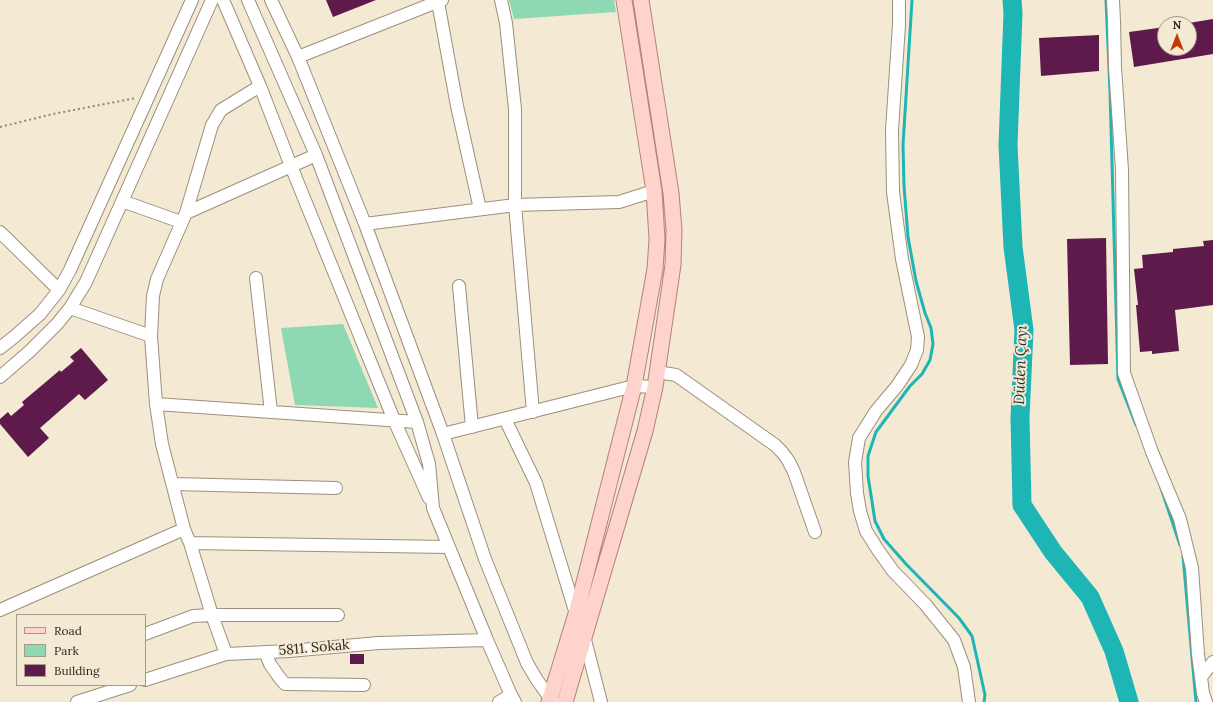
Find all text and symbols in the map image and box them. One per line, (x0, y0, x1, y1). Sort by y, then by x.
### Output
north arrow (1157, 16, 1197, 56)
text: N (1173, 18, 1181, 32)
water label: Düden Çayı (1011, 325, 1031, 405)
legend (16, 614, 146, 686)
text: Road (54, 623, 82, 638)
street label: 5811. Sokak (278, 637, 350, 659)
text: Park (54, 643, 79, 658)
text: Building (54, 663, 100, 678)

